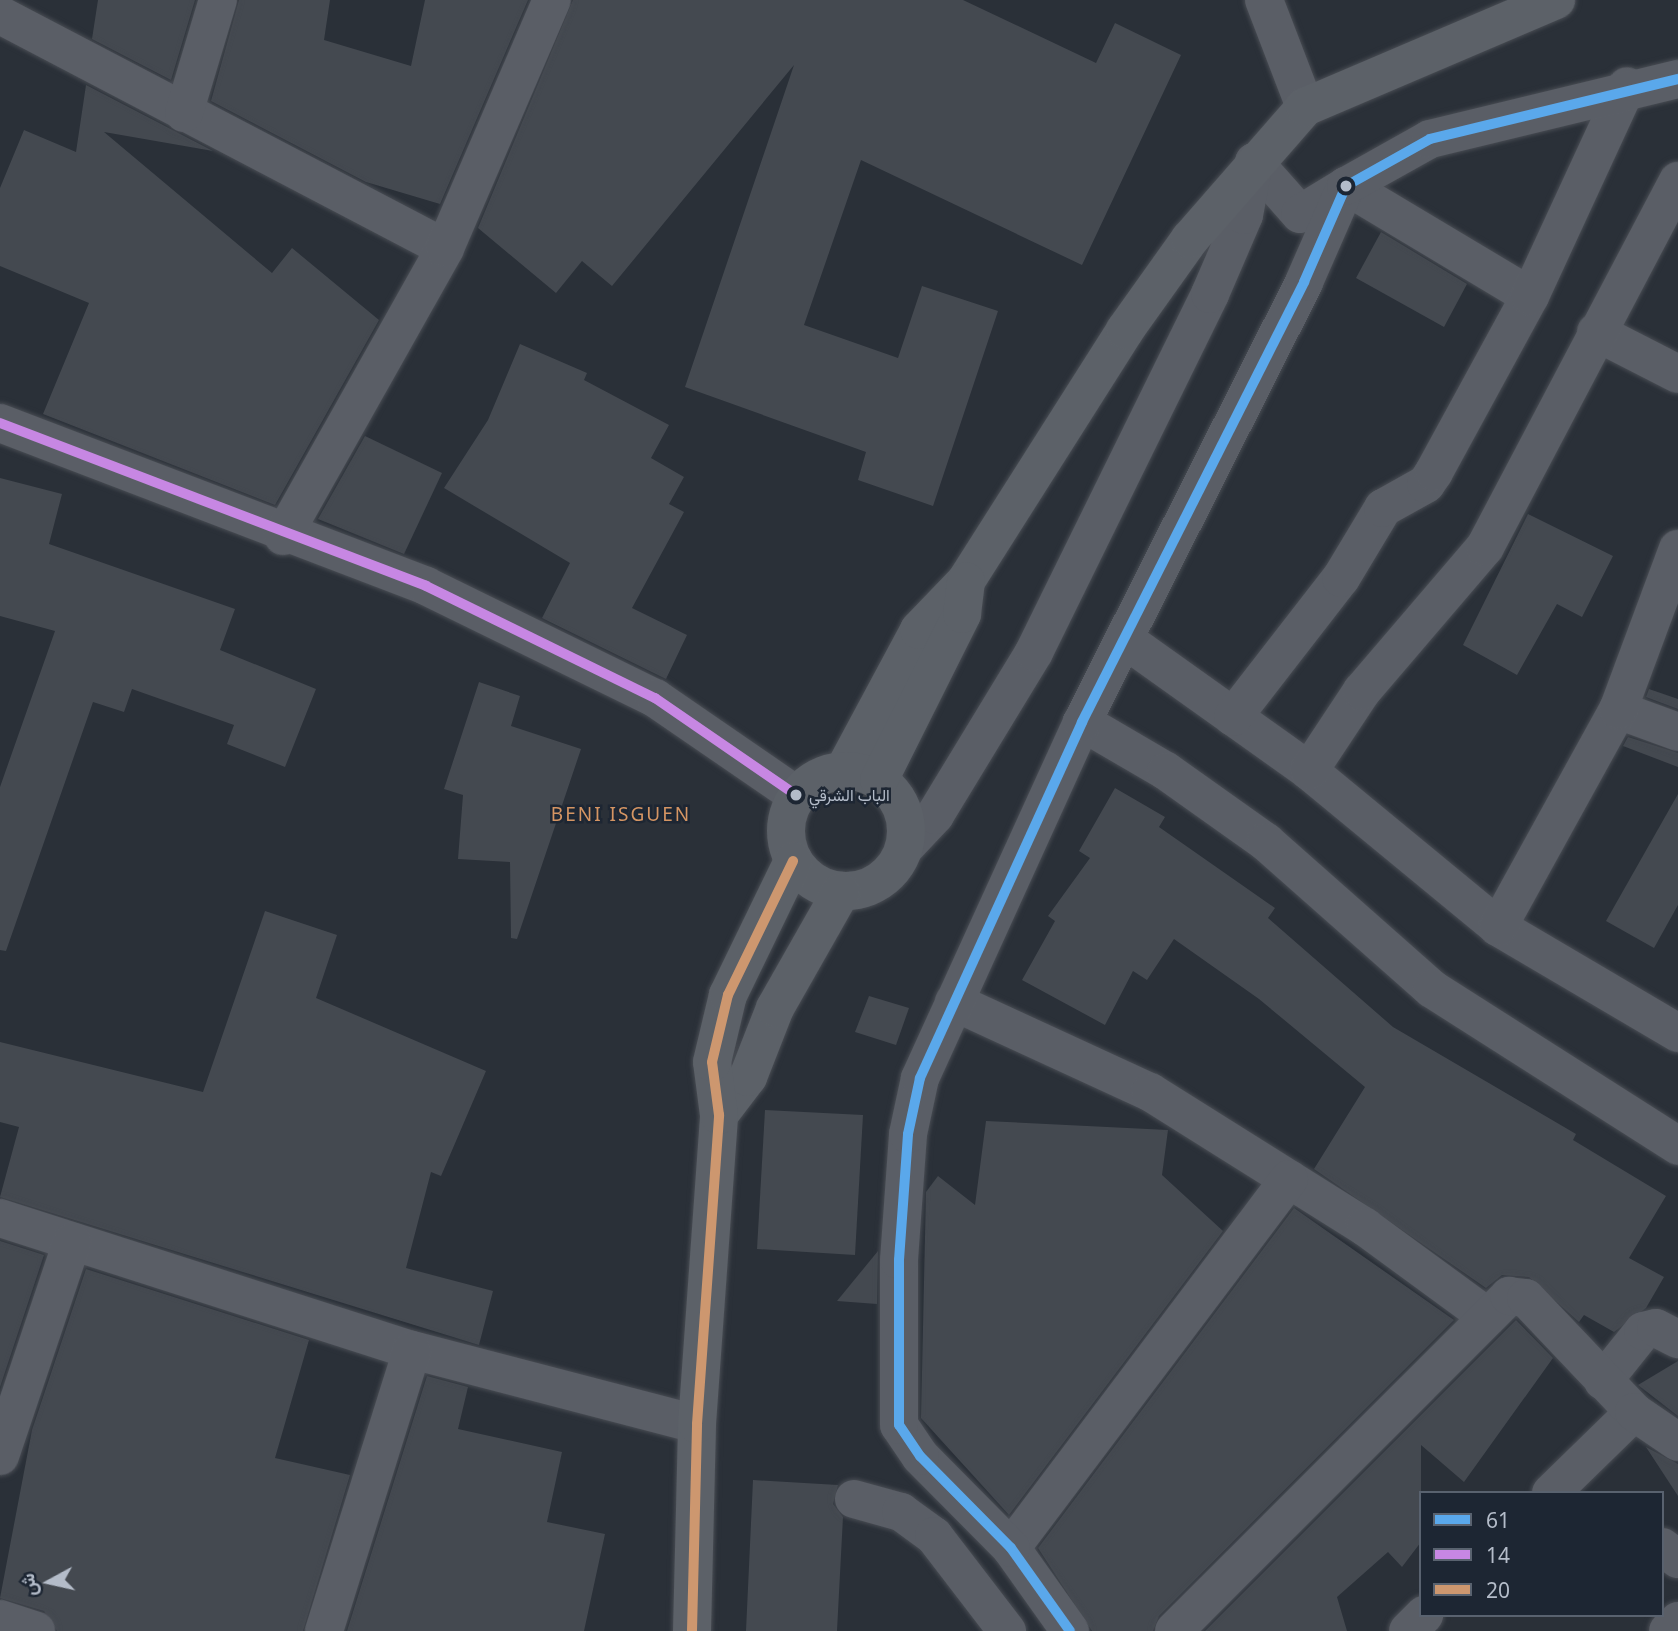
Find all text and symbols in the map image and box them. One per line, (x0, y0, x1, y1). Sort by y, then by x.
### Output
unlabelled marker (1339, 179, 1353, 193)
place label: الباب الشرقي (809, 785, 890, 805)
marker: الباب الشرقي (789, 788, 803, 802)
district label: BENI ISGUEN (552, 804, 690, 826)
legend (1419, 1491, 1664, 1617)
text: 61 (1486, 1506, 1510, 1534)
text: 14 (1486, 1541, 1510, 1569)
north arrow (14, 1547, 84, 1617)
text: ش (14, 1572, 43, 1598)
text: 20 (1486, 1576, 1510, 1604)

